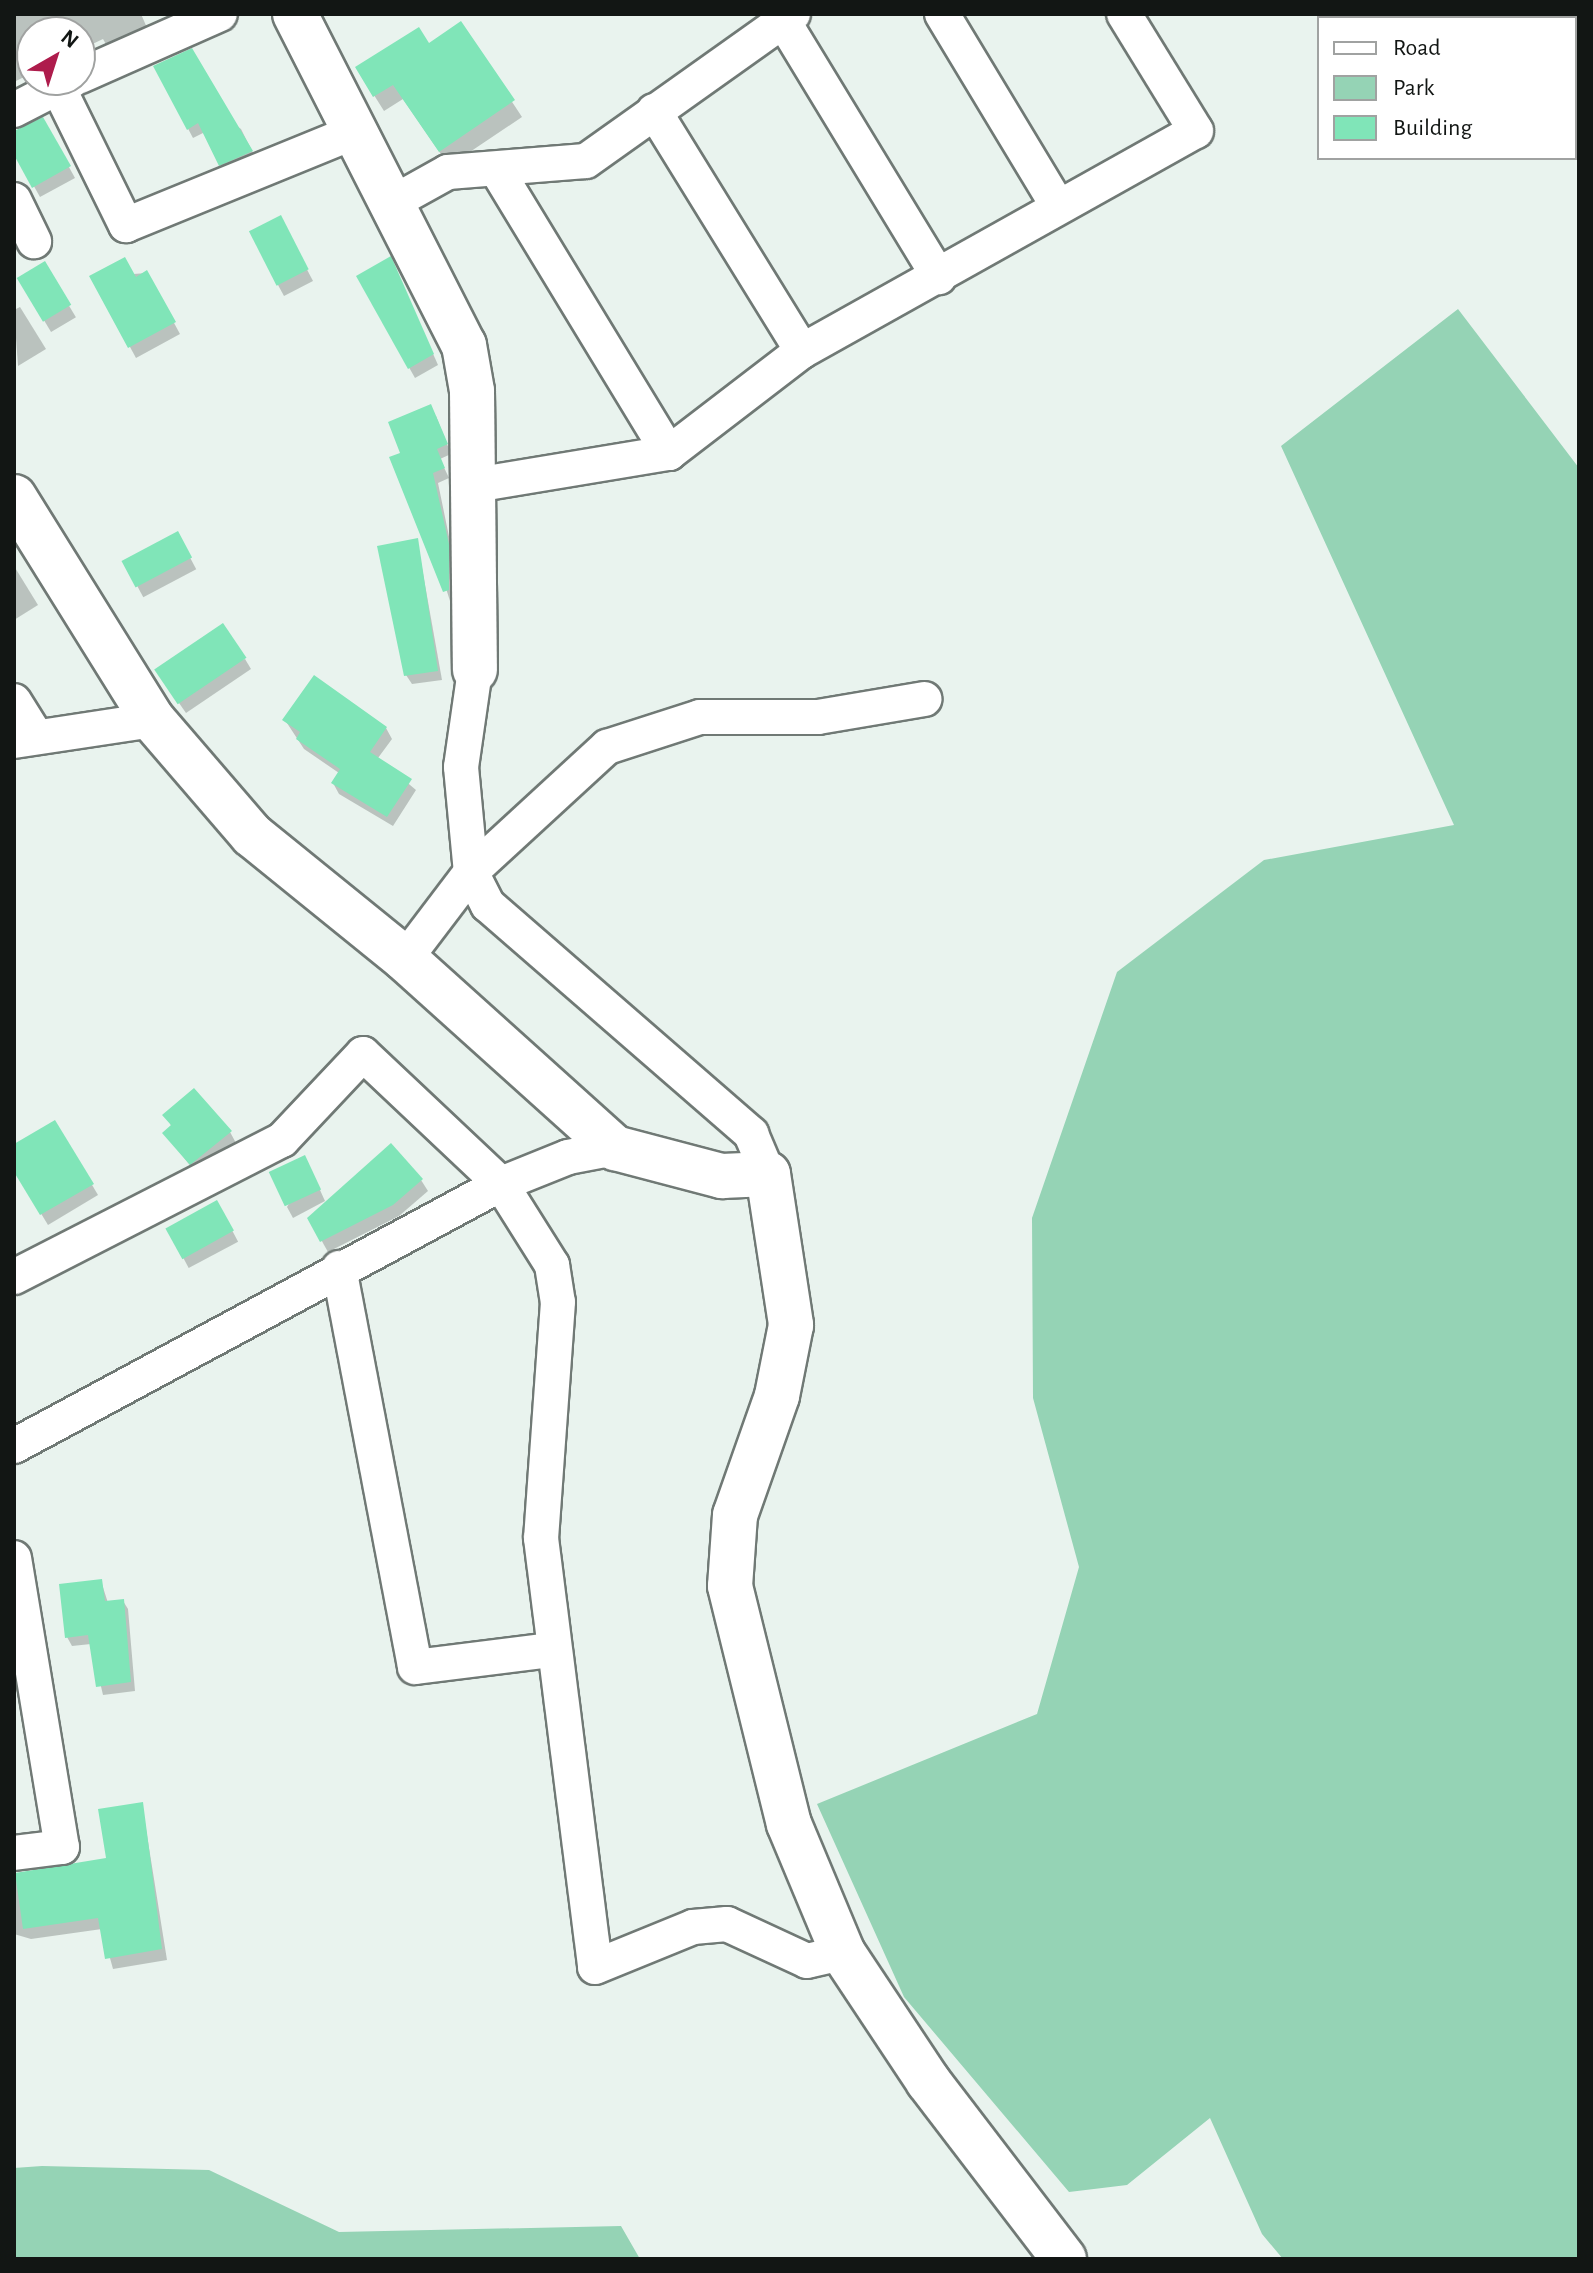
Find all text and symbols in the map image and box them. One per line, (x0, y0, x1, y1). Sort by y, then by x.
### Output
north arrow (16, 16, 96, 96)
legend (1317, 16, 1577, 160)
text: N (57, 26, 83, 52)
text: Road (1393, 36, 1441, 60)
text: Park (1393, 76, 1434, 100)
text: Building (1393, 116, 1472, 140)

